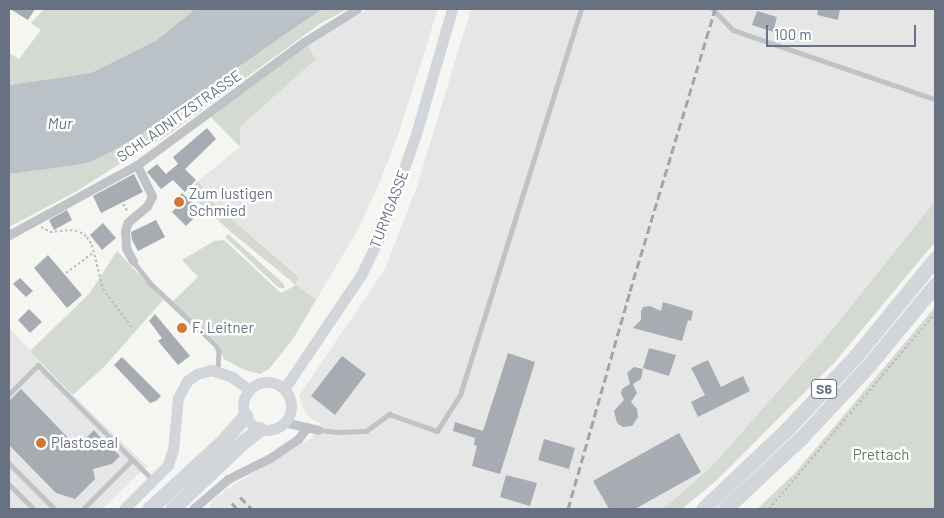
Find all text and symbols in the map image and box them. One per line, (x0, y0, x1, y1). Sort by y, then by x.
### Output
scale bar (769, 15, 919, 47)
text: 100 m (774, 25, 812, 43)
street label: SCHLADNITZSTRASSE (113, 66, 245, 166)
water label: Mur (47, 113, 73, 133)
street label: TURMGASSE (366, 167, 412, 251)
place label: Zum lustigen Schmied (189, 184, 273, 219)
marker: Zum lustigen Schmied (173, 196, 185, 208)
place label: F. Leitner (192, 319, 254, 337)
marker: F. Leitner (176, 322, 188, 334)
road number: S6 (810, 378, 838, 400)
place label: Plastoseal (51, 434, 118, 452)
marker: Plastoseal (35, 437, 47, 449)
park label: Prettach (853, 446, 909, 464)

